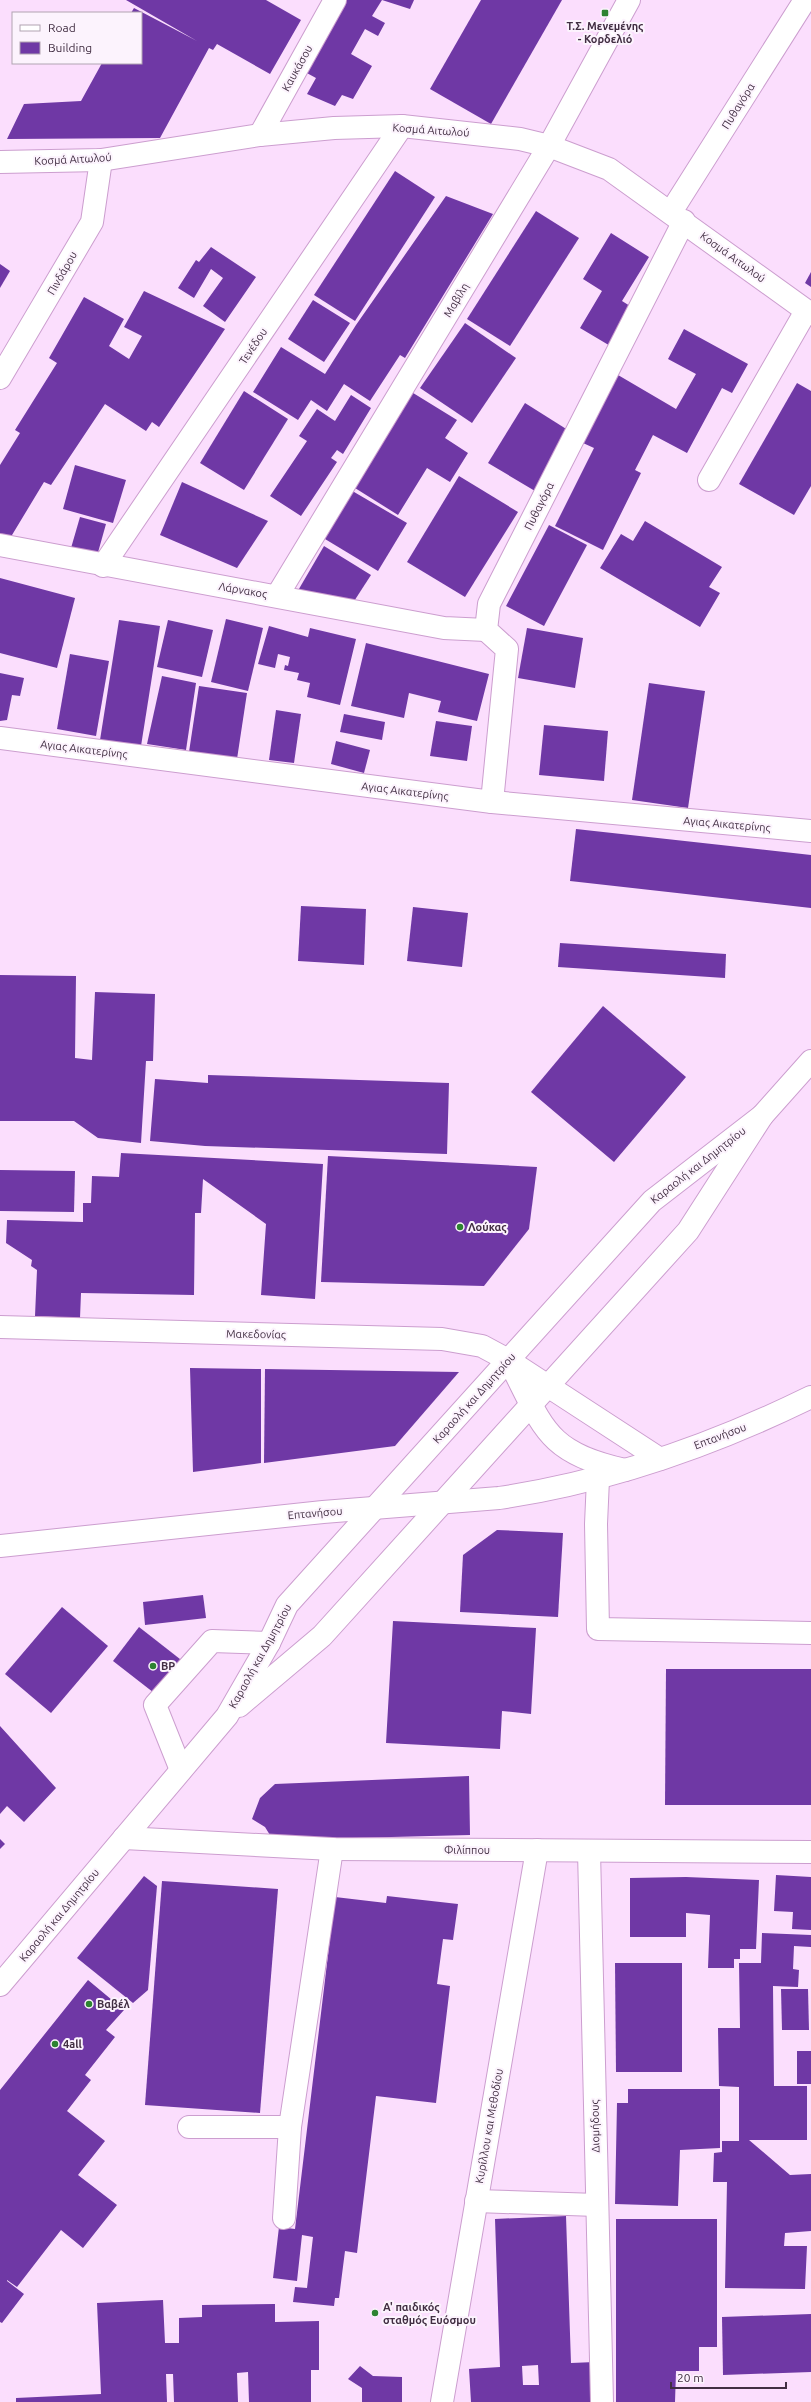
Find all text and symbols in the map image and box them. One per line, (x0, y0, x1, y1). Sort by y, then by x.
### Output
marker: Τ.Σ. Μενεμένης - Κορδελιό (600, 8, 610, 18)
legend (12, 12, 142, 64)
place label: Τ.Σ. Μενεμένης - Κορδελιό (567, 20, 644, 45)
text: Road (48, 21, 76, 34)
text: Building (48, 41, 92, 54)
street label: Καυκάσου (279, 43, 315, 93)
street label: Πυθαγόρα (719, 80, 757, 131)
street label: Κοσμά Αιτωλού (392, 121, 470, 139)
street label: Κοσμά Αιτωλού (34, 151, 112, 167)
street label: Κοσμά Αιτωλού (698, 229, 768, 285)
street label: Πινδάρου (45, 249, 79, 297)
street label: Μαβίλη (441, 281, 471, 319)
street label: Τενέδου (237, 326, 269, 366)
street label: Πυθαγόρα (522, 480, 556, 532)
street label: Λάρνακος (218, 580, 268, 601)
street label: Αγιας Αικατερίνης (40, 738, 128, 761)
street label: Αγιας Αικατερίνης (361, 780, 449, 803)
street label: Αγιας Αικατερίνης (683, 814, 771, 835)
street label: Καραολή και Δημητρίου (648, 1124, 748, 1206)
place label: Λούκας (468, 1221, 507, 1234)
marker: Λούκας (455, 1222, 465, 1232)
street label: Μακεδονίας (226, 1327, 286, 1342)
street label: Καραολή και Δημητρίου (430, 1350, 518, 1446)
street label: Επτανήσου (692, 1421, 748, 1451)
street label: Επτανήσου (287, 1505, 343, 1521)
street label: Καραολή και Δημητρίου (226, 1602, 294, 1710)
place label: BP (161, 1660, 175, 1672)
marker: BP (148, 1661, 158, 1671)
street label: Φιλίππου (444, 1844, 490, 1856)
street label: Καραολή και Δημητρίου (17, 1866, 101, 1964)
place label: Βαβέλ (97, 1998, 130, 2010)
marker: Βαβέλ (84, 1999, 94, 2009)
place label: 4all (63, 2038, 83, 2050)
marker: 4all (50, 2039, 60, 2049)
street label: Κυρίλλου και Μεθοδίου (473, 2068, 505, 2184)
street label: Διομήδους (589, 2099, 602, 2153)
place label: Α' παιδικός σταθμός Ευόσμου (383, 2301, 476, 2327)
marker: Α' παιδικός σταθμός Ευόσμου (370, 2308, 380, 2318)
scale bar (671, 2364, 786, 2390)
text: 20 m (677, 2371, 704, 2384)

